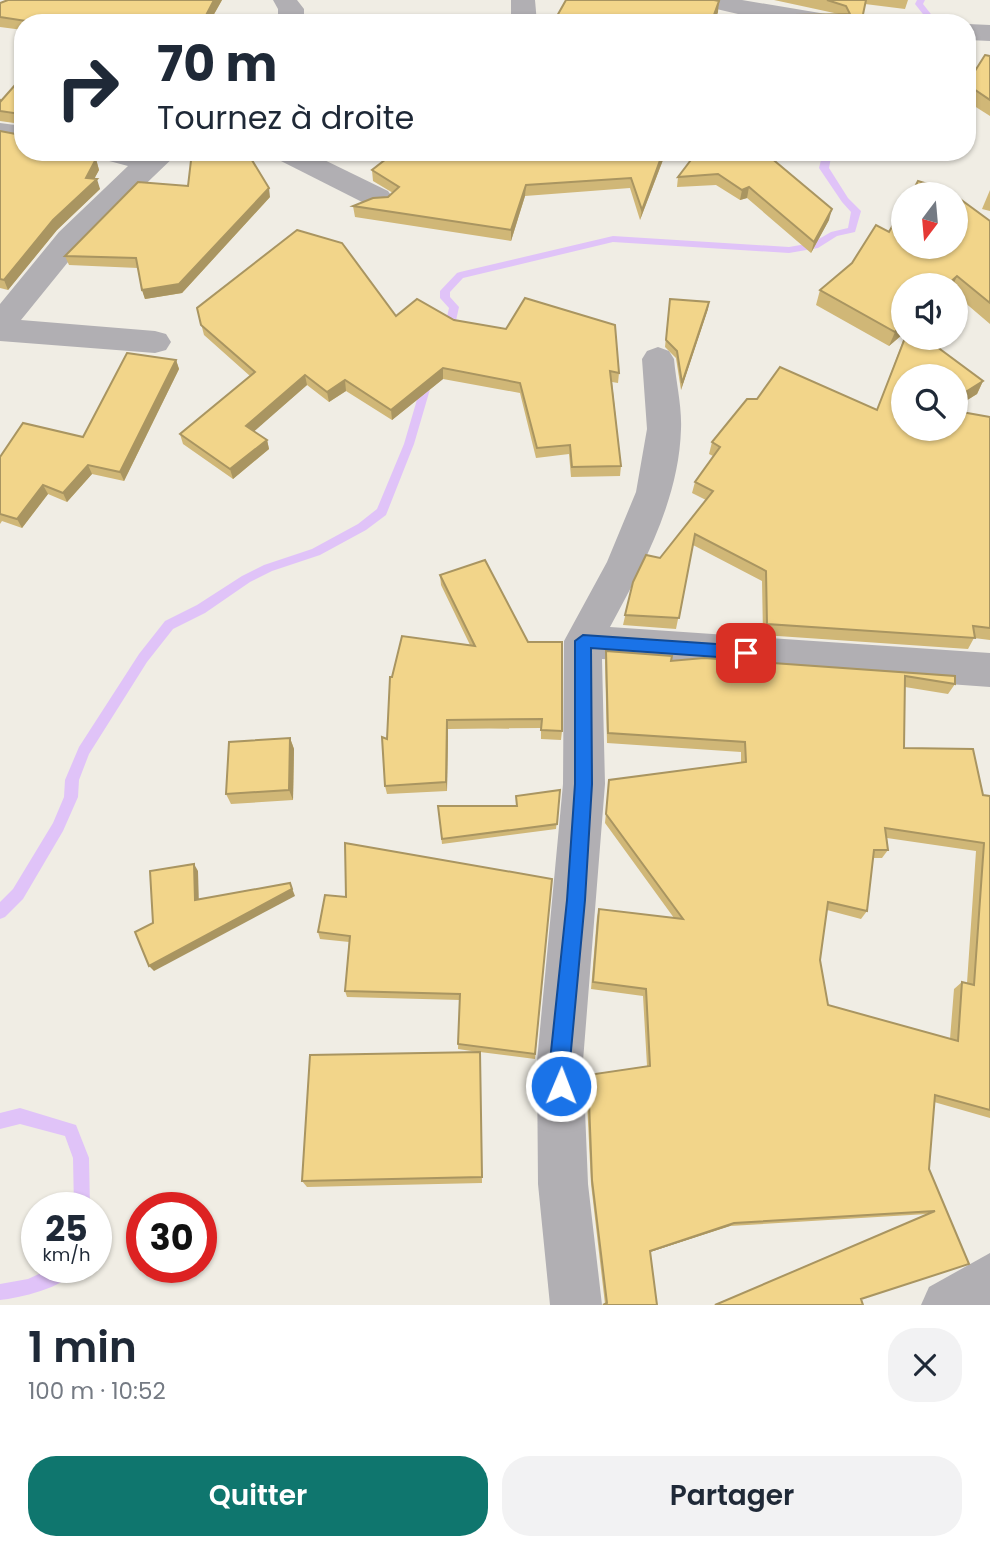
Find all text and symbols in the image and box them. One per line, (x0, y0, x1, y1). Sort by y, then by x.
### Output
text: 70 m (157, 30, 277, 98)
icon: right (42, 42, 133, 133)
text: Tournez à droite (157, 95, 414, 140)
north arrow (891, 182, 968, 259)
map controls (891, 182, 968, 441)
button: sound (891, 273, 968, 350)
button: search (891, 364, 968, 441)
pin (716, 623, 776, 683)
icon: arrive (727, 634, 765, 672)
position arrow (524, 1049, 598, 1123)
speed limit sign: 30 (126, 1192, 217, 1283)
text: 25 (45, 1204, 88, 1253)
text: km/h (43, 1242, 90, 1267)
text: 1 min (28, 1318, 137, 1377)
button: close (888, 1328, 962, 1402)
text: 100 m · 10:52 (28, 1375, 166, 1407)
button: Quitter (28, 1456, 488, 1536)
button: Partager (502, 1456, 962, 1536)

